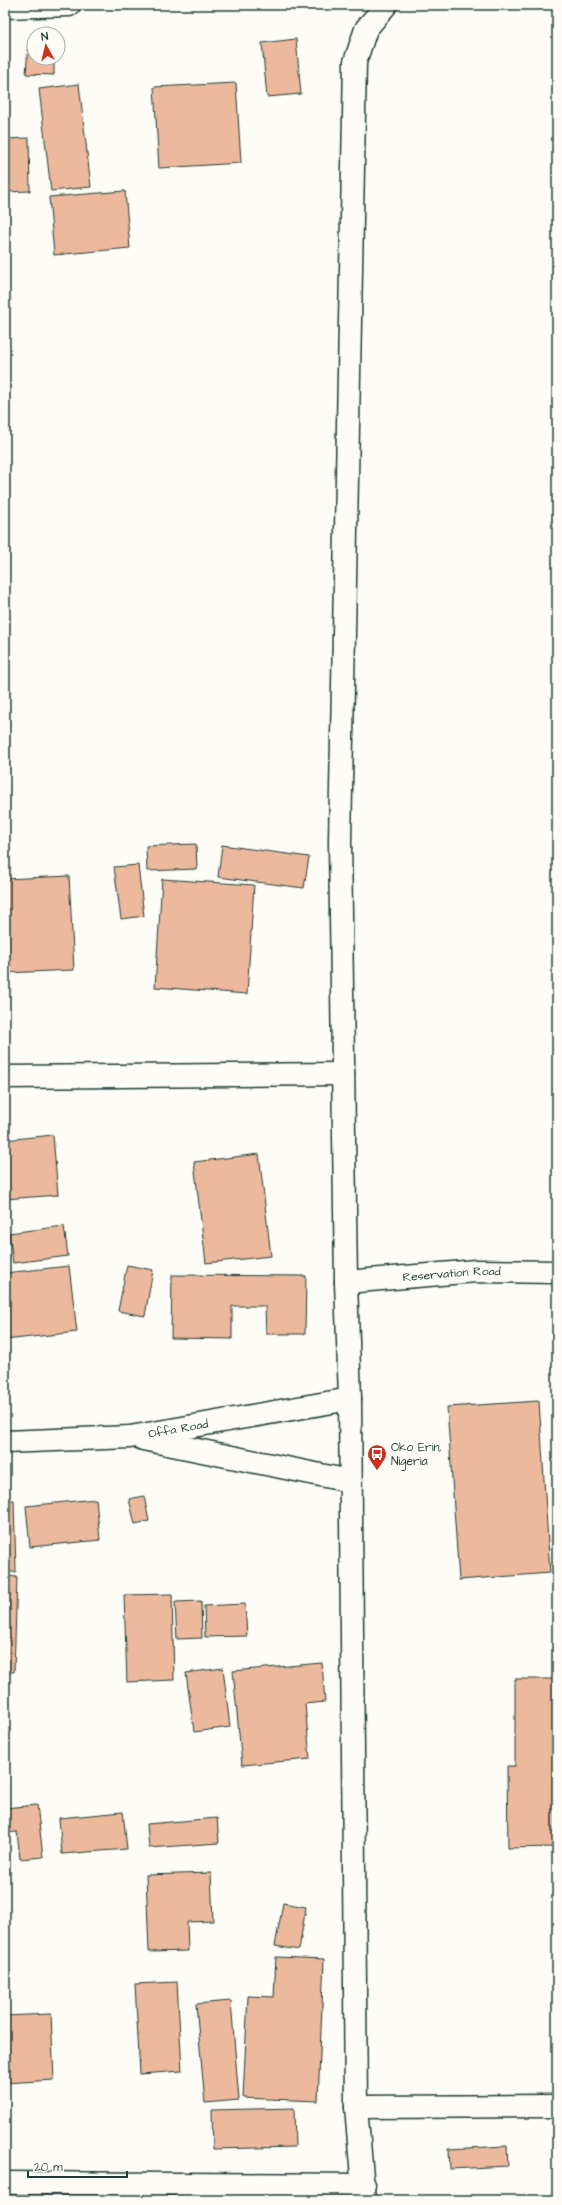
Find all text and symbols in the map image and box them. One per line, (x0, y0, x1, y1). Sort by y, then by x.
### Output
north arrow (26, 26, 66, 66)
text: N (40, 29, 49, 45)
street label: Reservation Road (402, 1263, 501, 1286)
street label: Offa Road (147, 1416, 210, 1443)
place label: Oko Erin, Nigeria (391, 1439, 442, 1471)
bus stop icon: Oko Erin, Nigeria (366, 1443, 388, 1471)
scale bar (28, 2153, 127, 2179)
text: 20 m (34, 2159, 63, 2176)

